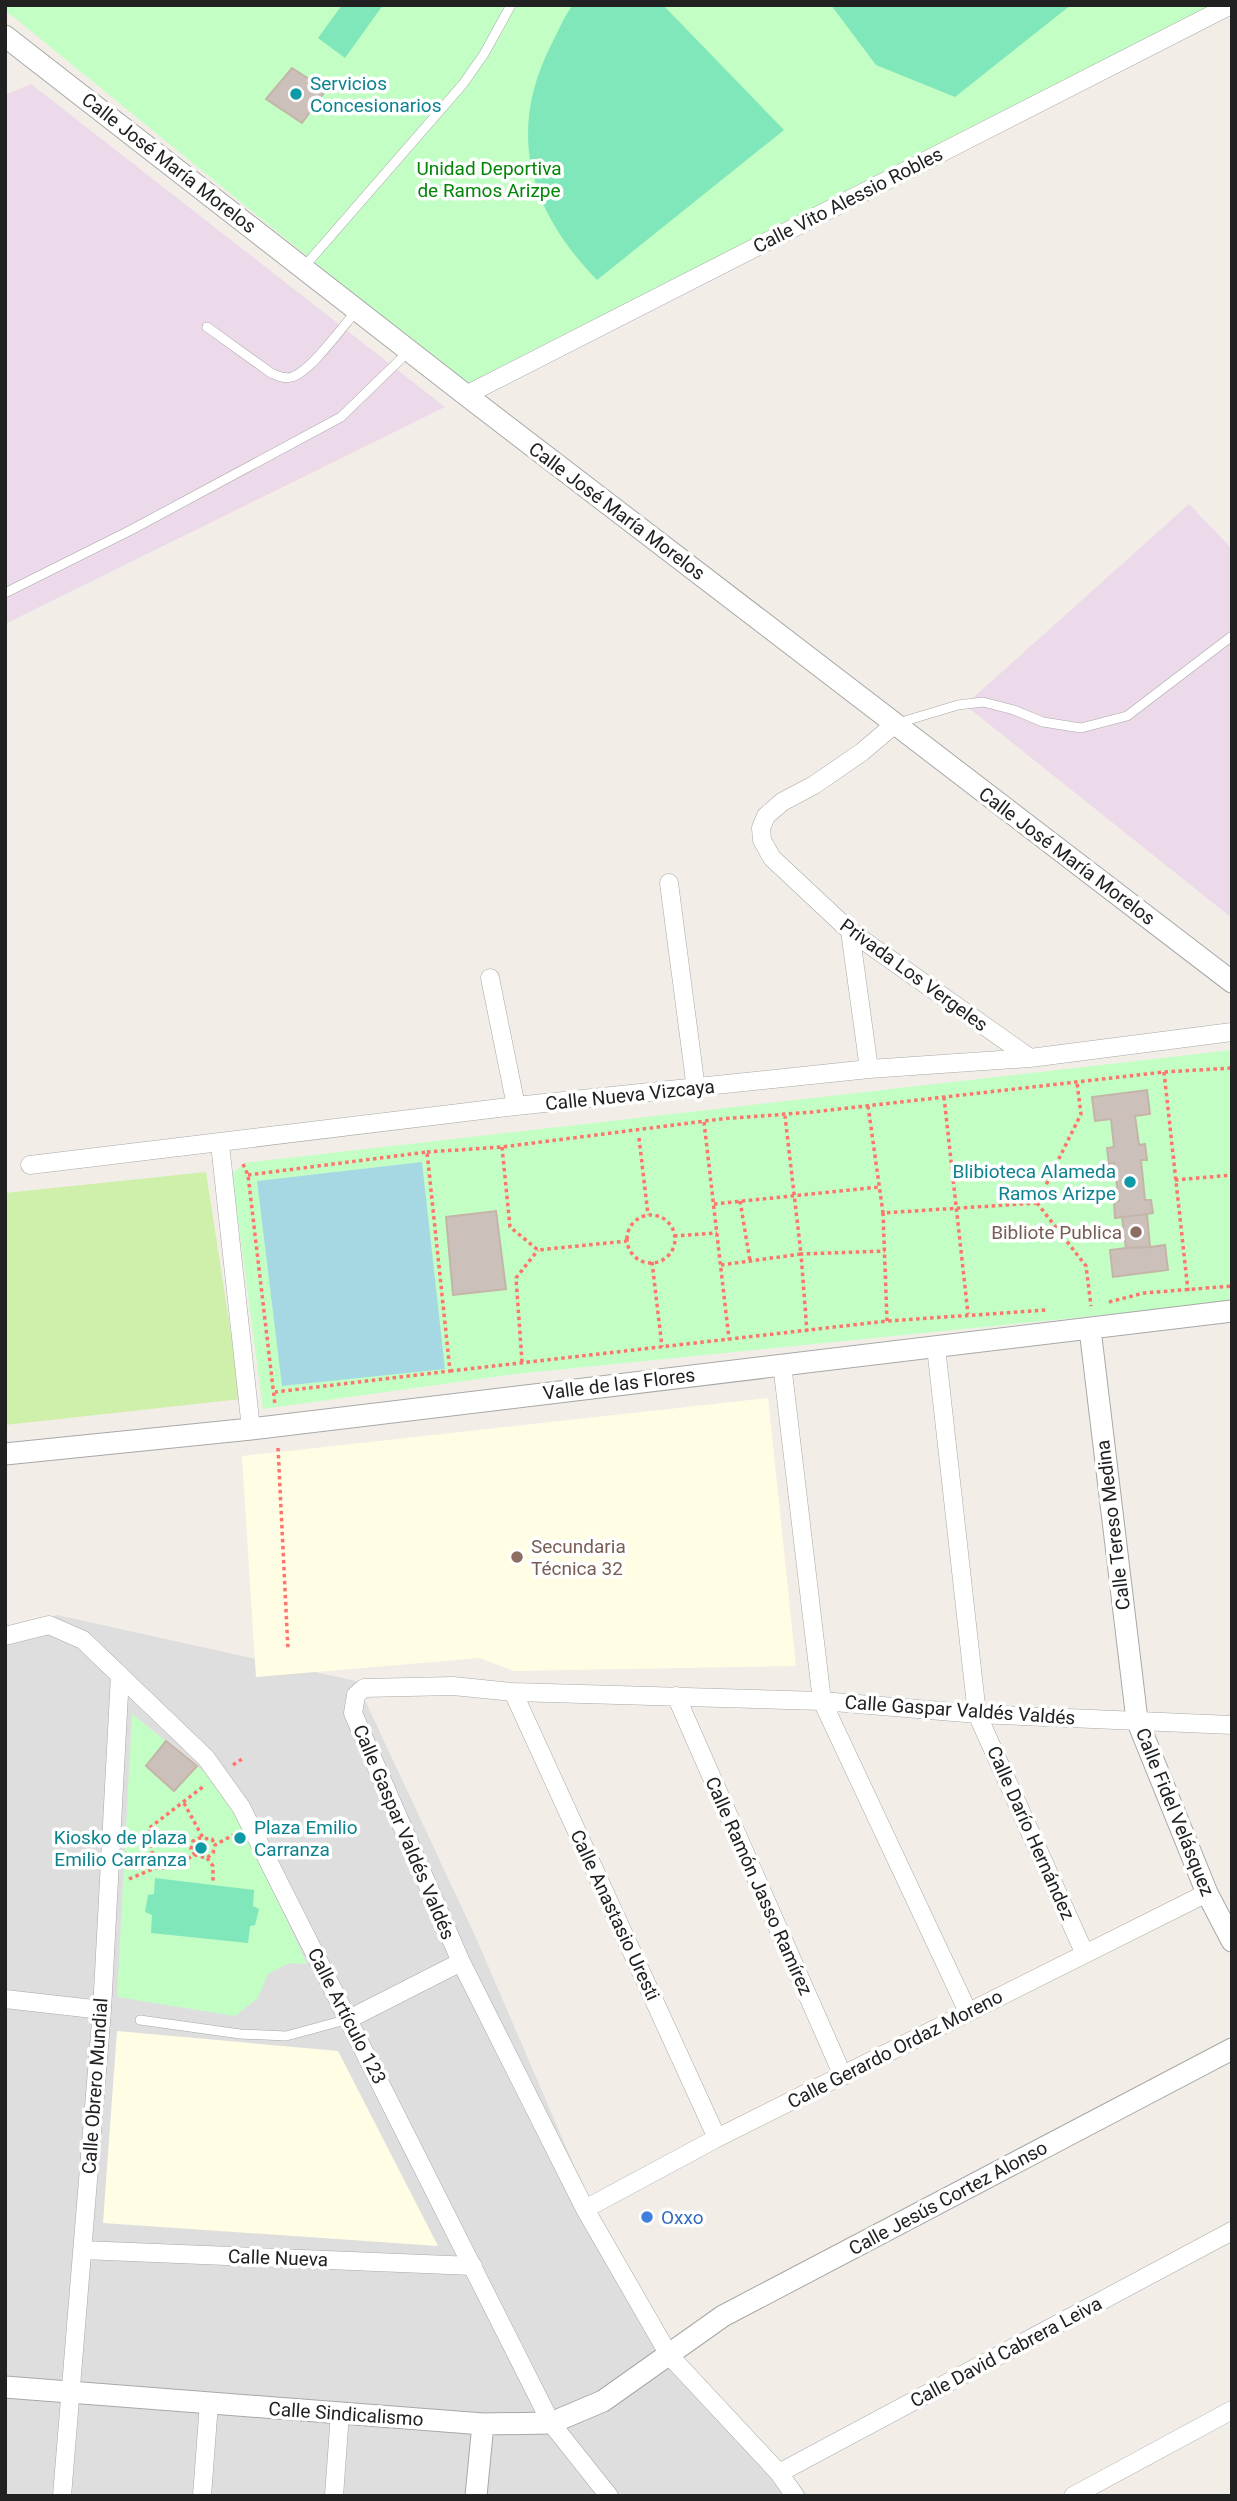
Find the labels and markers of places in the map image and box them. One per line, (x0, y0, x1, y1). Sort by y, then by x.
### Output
place label: Servicios Concesionarios (310, 72, 442, 117)
marker: Servicios Concesionarios (288, 86, 304, 102)
place label: Blibioteca Alameda Ramos Arizpe (952, 1160, 1116, 1205)
marker: Blibioteca Alameda Ramos Arizpe (1122, 1174, 1138, 1190)
place label: Bibliote Publica (991, 1221, 1122, 1244)
marker: Bibliote Publica (1128, 1224, 1144, 1240)
place label: Secundaria Técnica 32 (531, 1535, 626, 1580)
marker: Secundaria Técnica 32 (509, 1549, 525, 1565)
place label: Plaza Emilio Carranza (254, 1816, 358, 1861)
place label: Kiosko de plaza Emilio Carranza (54, 1826, 187, 1871)
marker: Plaza Emilio Carranza (232, 1830, 248, 1846)
marker: Kiosko de plaza Emilio Carranza (193, 1840, 209, 1856)
place label: Oxxo (661, 2206, 704, 2229)
marker: Oxxo (639, 2209, 655, 2225)

